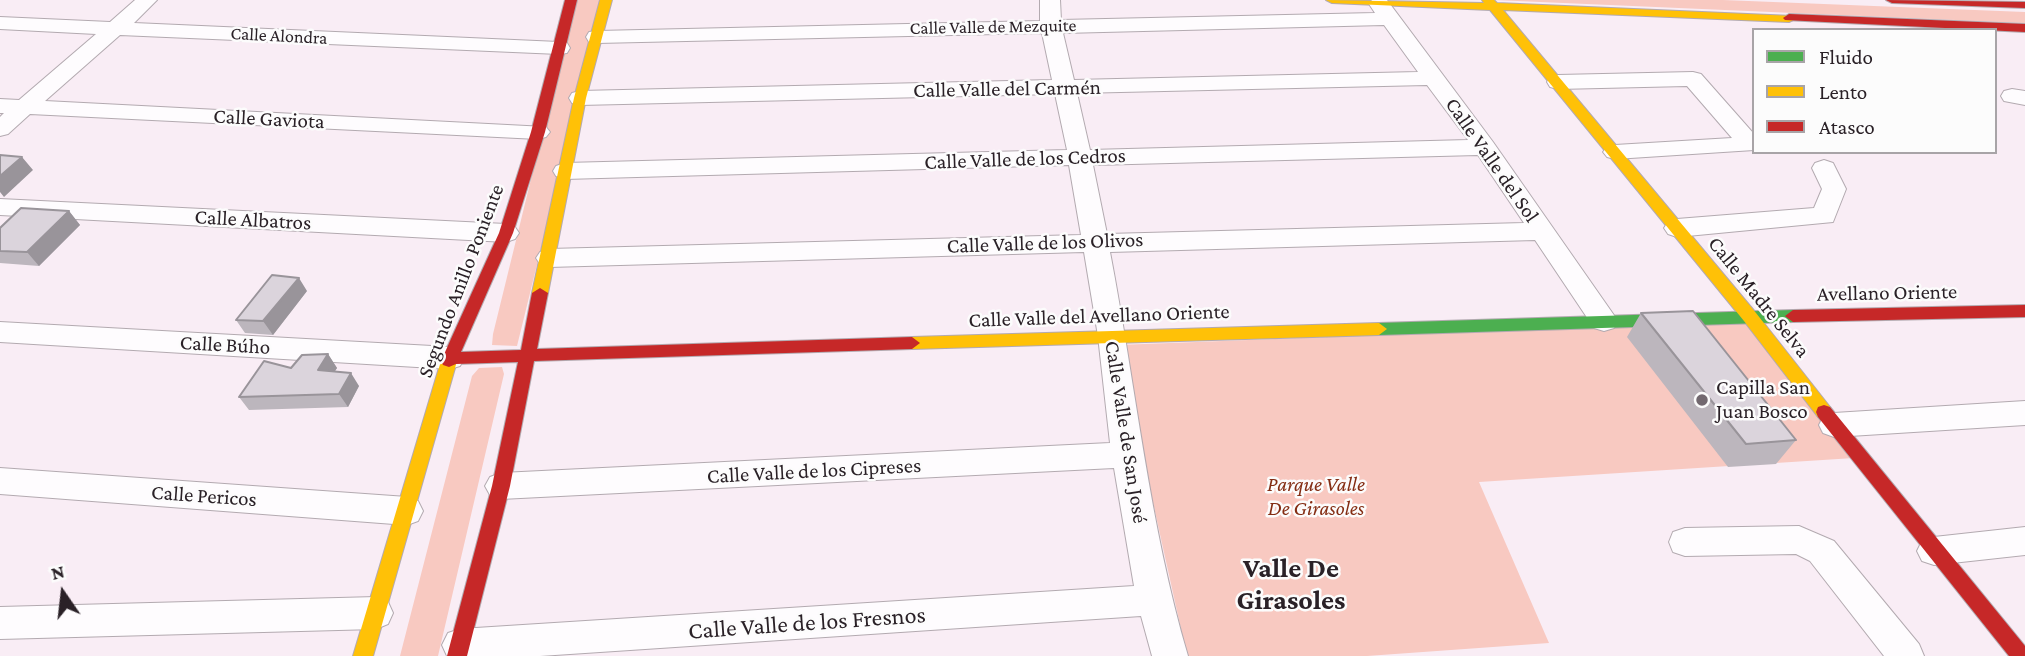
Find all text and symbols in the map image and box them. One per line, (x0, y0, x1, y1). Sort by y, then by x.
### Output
street label: Calle Valle de Mezquite (910, 15, 1076, 39)
street label: Calle Alondra (230, 23, 328, 49)
legend (1752, 28, 1997, 154)
text: Fluido (1819, 45, 1873, 69)
street label: Calle Valle del Carmén (913, 75, 1101, 103)
text: Lento (1819, 80, 1867, 104)
street label: Calle Valle del Sol (1440, 93, 1544, 227)
street label: Calle Gaviota (213, 104, 325, 134)
text: Atasco (1819, 115, 1875, 139)
street label: Calle Valle de los Cedros (924, 143, 1126, 175)
street label: Segundo Anillo Poniente (413, 181, 509, 381)
street label: Calle Albatros (194, 204, 312, 236)
street label: Calle Valle de los Olivos (946, 227, 1144, 259)
street label: Calle Madre Selva (1703, 231, 1815, 363)
street label: Avellano Oriente (1817, 279, 1957, 307)
street label: Calle Valle del Avellano Oriente (968, 299, 1230, 333)
street label: Calle Búho (179, 330, 271, 360)
street label: Calle Valle de San José (1099, 339, 1153, 525)
place label: Capilla San Juan Bosco (1716, 375, 1810, 425)
marker: Capilla San Juan Bosco (1694, 392, 1710, 408)
street label: Calle Valle de los Cipreses (706, 453, 922, 489)
park label: Parque Valle De Girasoles (1267, 472, 1365, 522)
street label: Calle Pericos (150, 480, 258, 512)
district label: Valle De Girasoles (1236, 551, 1346, 617)
north arrow (28, 558, 98, 628)
text: N (49, 560, 67, 584)
street label: Calle Valle de los Fresnos (687, 600, 927, 646)

